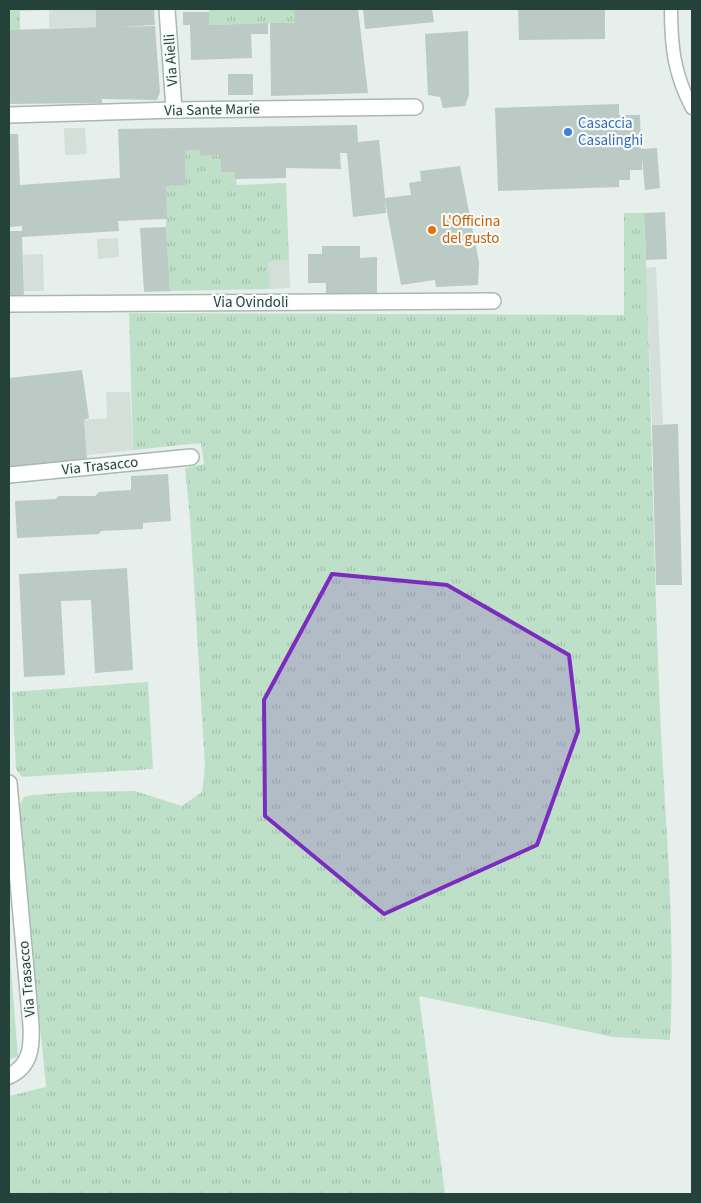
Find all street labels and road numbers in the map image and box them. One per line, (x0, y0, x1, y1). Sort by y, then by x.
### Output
street label: Via Aielli (159, 33, 183, 87)
street label: Via Sante Marie (164, 99, 260, 121)
street label: Via Ovindoli (214, 292, 288, 313)
street label: Via Trasacco (61, 452, 139, 480)
street label: Via Trasacco (13, 940, 41, 1018)

